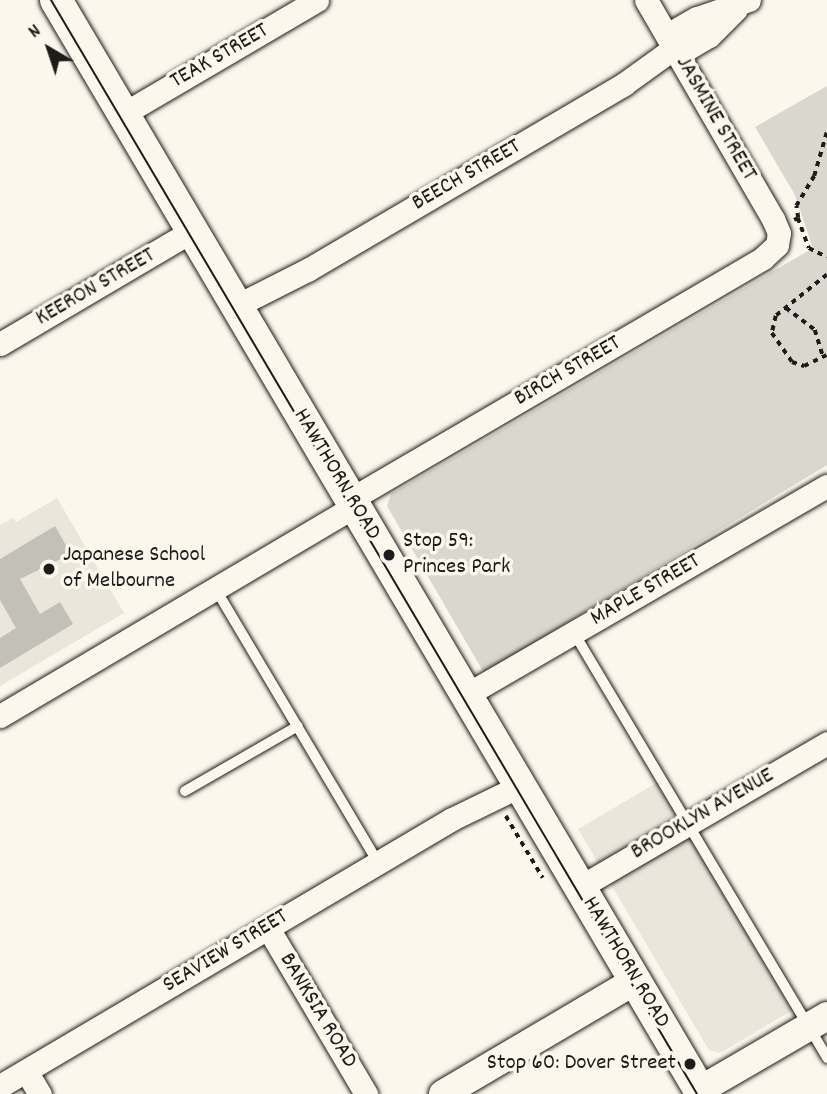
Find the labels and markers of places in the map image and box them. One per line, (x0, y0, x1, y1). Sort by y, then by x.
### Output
place label: Stop 59: Princes Park (403, 528, 510, 582)
place label: Japanese School of Melbourne (63, 542, 205, 596)
marker: Stop 59: Princes Park (381, 547, 397, 563)
marker: Japanese School of Melbourne (41, 561, 57, 577)
place label: Stop 60: Dover Street (487, 1050, 676, 1078)
marker: Stop 60: Dover Street (682, 1056, 698, 1072)

